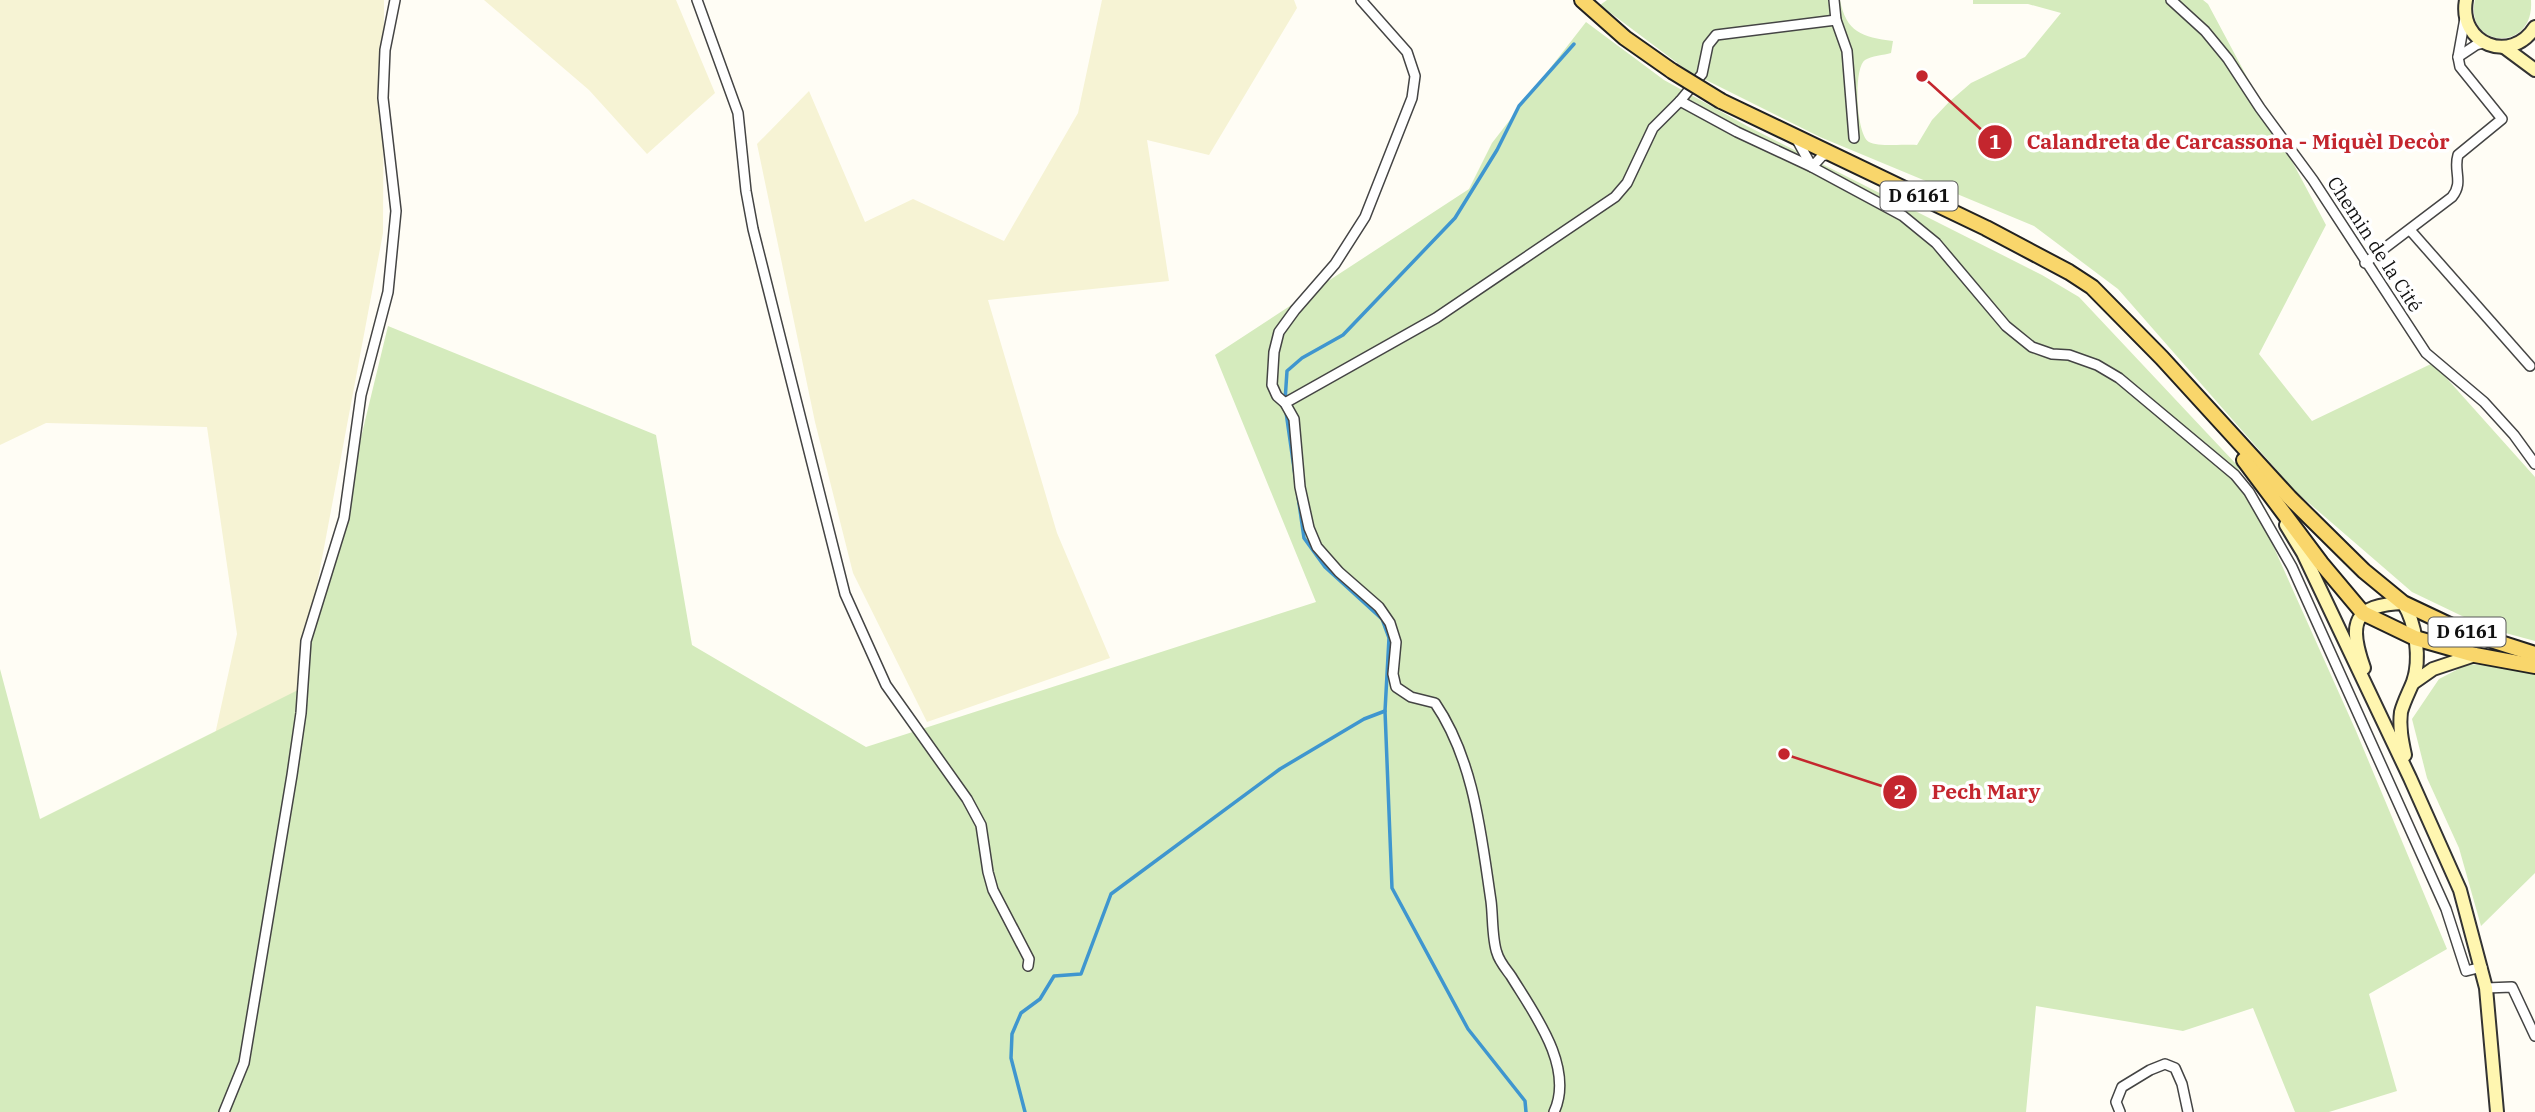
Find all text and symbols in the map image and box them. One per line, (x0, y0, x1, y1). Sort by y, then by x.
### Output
callout: Calandreta de Carcassona - Miquèl Decòr (1978, 121, 2464, 163)
text: 1 (1989, 127, 2001, 155)
text: Calandreta de Carcassona - Miquèl Decòr (2026, 127, 2450, 155)
street label: Chemin de la Cité (2322, 172, 2428, 316)
road number: D 6161 (1881, 182, 1958, 210)
road number: D 6161 (2428, 618, 2506, 646)
callout: Pech Mary (1882, 771, 2054, 813)
text: 2 (1894, 777, 1906, 805)
text: Pech Mary (1931, 777, 2041, 805)

